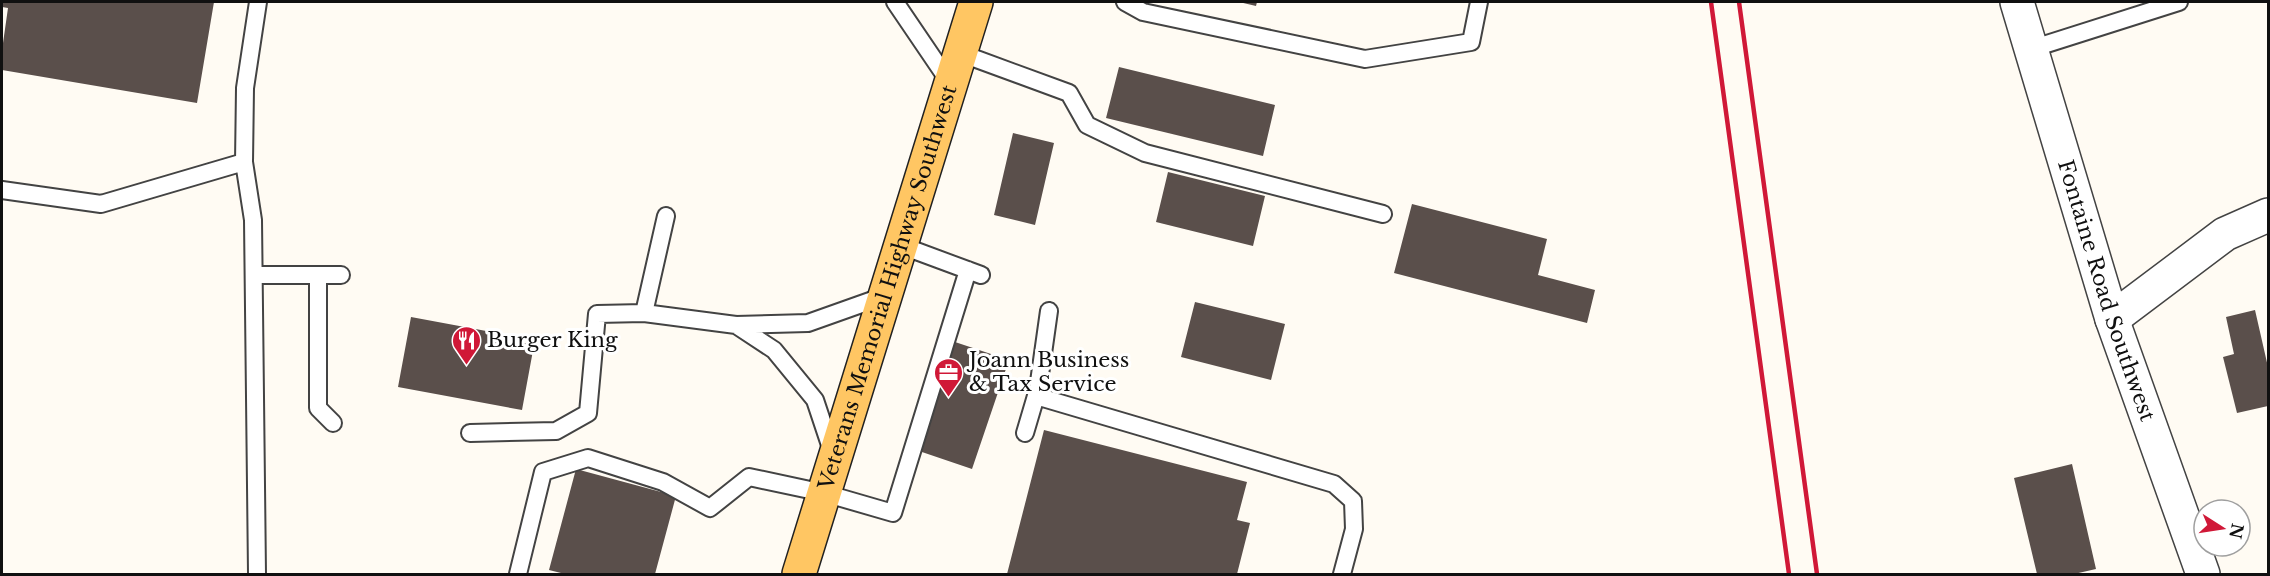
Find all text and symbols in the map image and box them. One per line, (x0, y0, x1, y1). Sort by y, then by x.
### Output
street label: Veterans Memorial Highway Southwest (813, 82, 963, 494)
street label: Fontaine Road Southwest (2052, 157, 2160, 425)
restaurant icon: Burger King (450, 324, 482, 366)
place label: Burger King (487, 327, 618, 353)
place label: Joann Business & Tax Service (966, 347, 1129, 397)
office icon: Joann Business & Tax Service (932, 356, 964, 398)
north arrow (2192, 498, 2252, 558)
text: N (2225, 522, 2248, 541)

